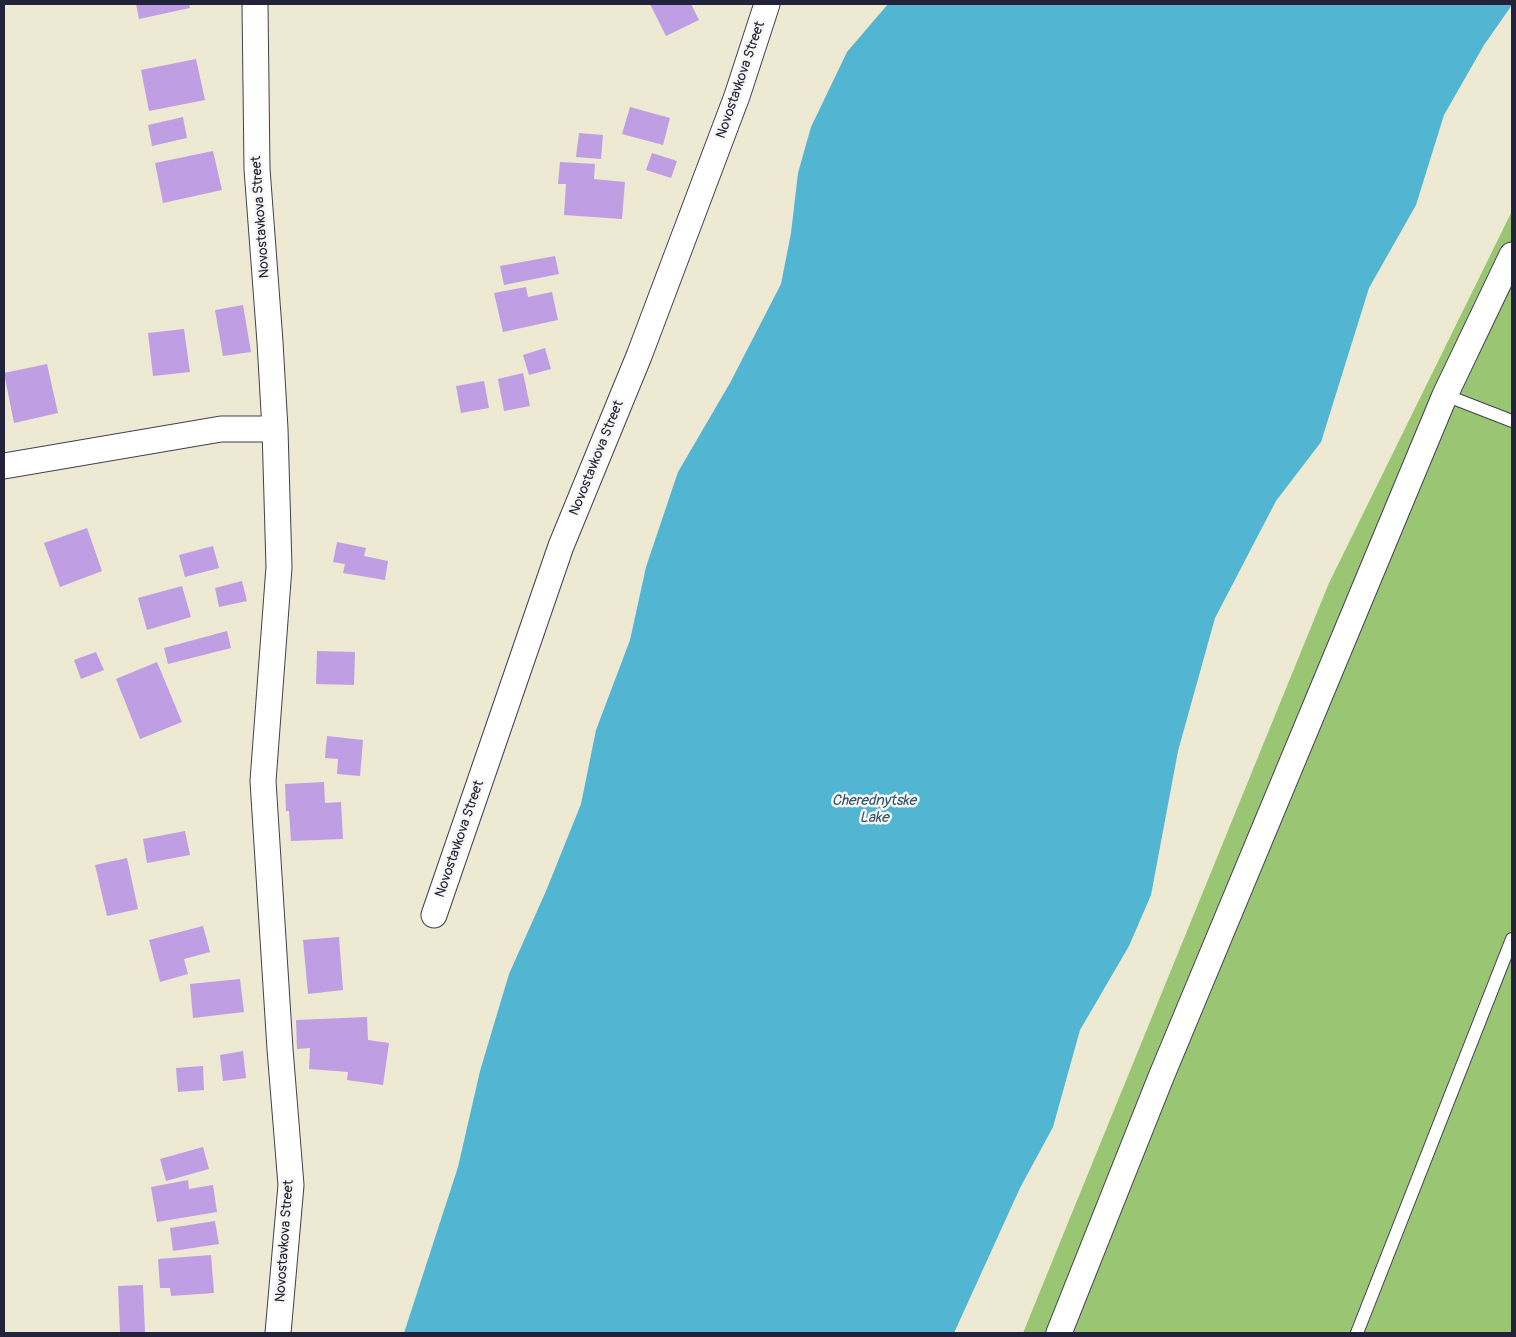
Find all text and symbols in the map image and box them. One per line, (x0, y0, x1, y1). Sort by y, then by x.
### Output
street label: Novostavkova Street (713, 19, 769, 141)
street label: Novostavkova Street (248, 155, 274, 279)
street label: Novostavkova Street (566, 398, 628, 518)
street label: Novostavkova Street (432, 778, 488, 900)
water label: Cherednytske Lake (832, 792, 916, 827)
street label: Novostavkova Street (272, 1179, 298, 1303)

